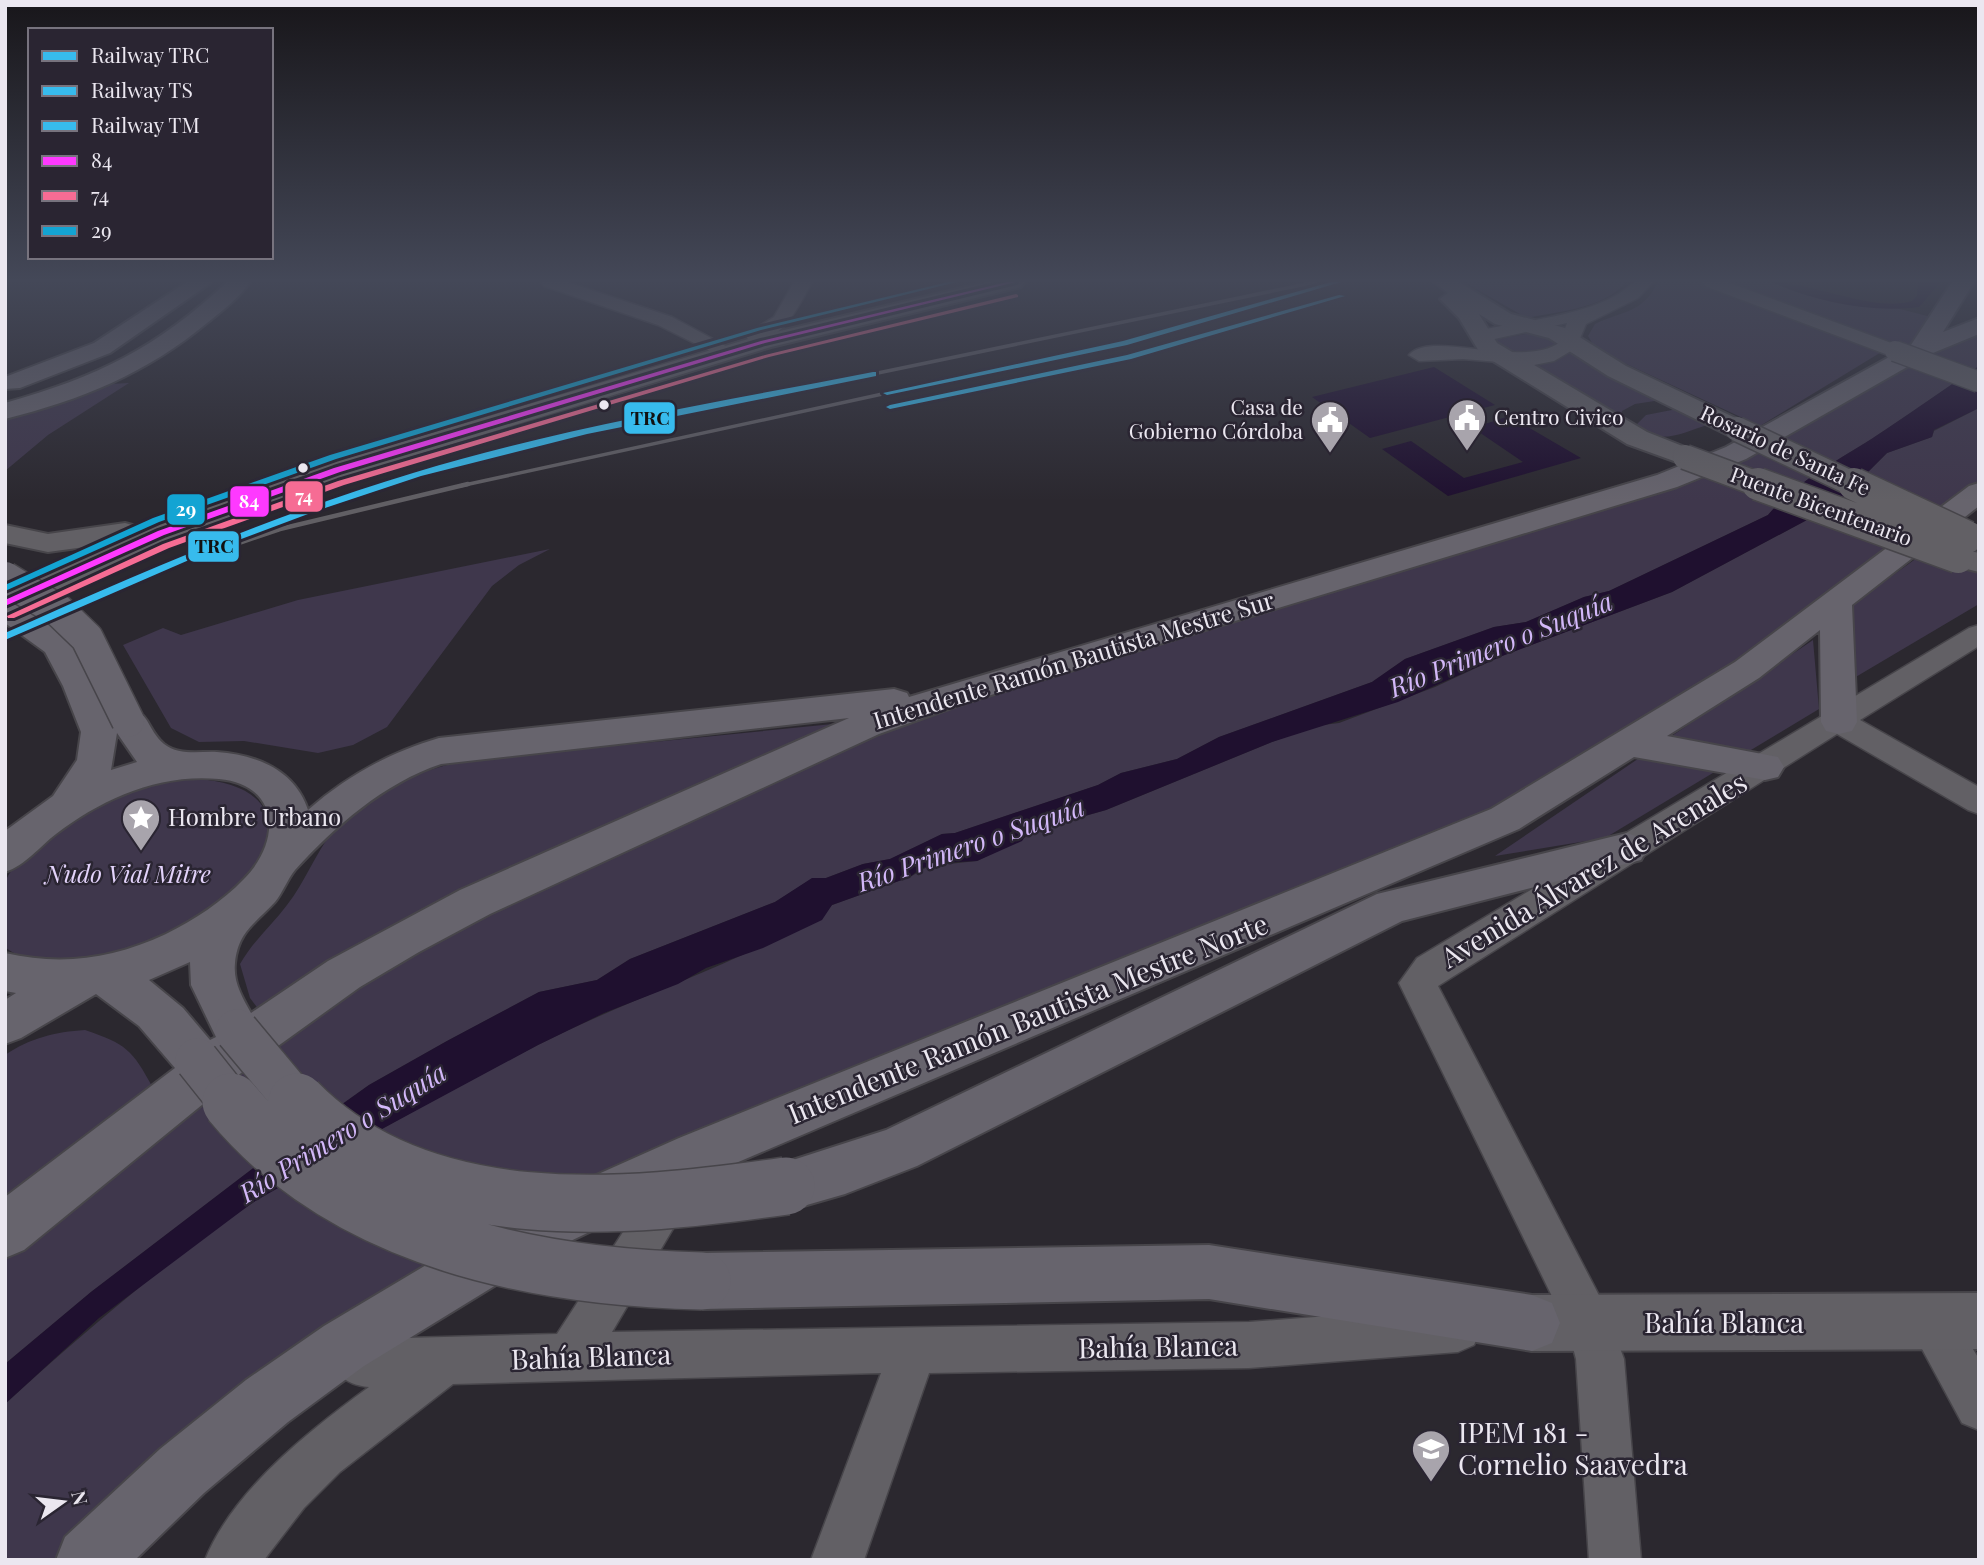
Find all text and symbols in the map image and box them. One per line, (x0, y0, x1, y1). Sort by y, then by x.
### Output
legend (28, 28, 273, 259)
text: Railway TRC (91, 40, 209, 68)
text: Railway TS (91, 75, 193, 103)
text: Railway TM (91, 110, 200, 138)
text: 84 (91, 145, 112, 173)
text: 74 (91, 180, 109, 208)
text: 29 (91, 215, 112, 243)
place label: Casa de Gobierno Córdoba (1129, 392, 1304, 444)
public building icon: Centro Civico (1446, 397, 1488, 452)
unlabelled marker (597, 398, 611, 412)
street label: Rosario de Santa Fe (1696, 398, 1875, 501)
public building icon: Casa de Gobierno Córdoba (1309, 399, 1351, 454)
line badge: TRC (623, 401, 676, 435)
place label: Centro Civico (1494, 402, 1623, 430)
text: TRC (630, 404, 670, 430)
street label: Puente Bicentenario (1727, 459, 1916, 551)
unlabelled marker (296, 461, 310, 475)
line badge: 74 (284, 480, 324, 513)
text: 74 (295, 482, 313, 508)
line badge: 84 (229, 485, 270, 518)
text: 84 (239, 487, 259, 513)
line badge: 29 (166, 493, 206, 526)
text: 29 (176, 495, 196, 521)
line badge: TRC (187, 530, 240, 563)
text: TRC (194, 532, 234, 558)
street label: Intendente Ramón Bautista Mestre Sur (869, 583, 1278, 735)
water label: Río Primero o Suquía (1382, 583, 1618, 705)
street label: Avenida Álvarez de Arenales (1432, 763, 1753, 975)
water label: Río Primero o Suquía (851, 788, 1089, 899)
place icon: Hombre Urbano (120, 797, 162, 852)
place label: Hombre Urbano (168, 800, 341, 832)
park label: Nudo Vial Mitre (43, 857, 211, 889)
street label: Intendente Ramón Bautista Mestre Norte (782, 904, 1273, 1131)
water label: Río Primero o Suquía (231, 1054, 453, 1210)
street label: Bahía Blanca (1644, 1303, 1804, 1340)
street label: Bahía Blanca (1078, 1326, 1238, 1365)
street label: Bahía Blanca (510, 1334, 672, 1377)
place label: IPEM 181 - Cornelio Saavedra (1458, 1413, 1688, 1482)
school or university icon: IPEM 181 - Cornelio Saavedra (1410, 1428, 1452, 1483)
north arrow (28, 1467, 98, 1537)
text: N (66, 1488, 95, 1508)

